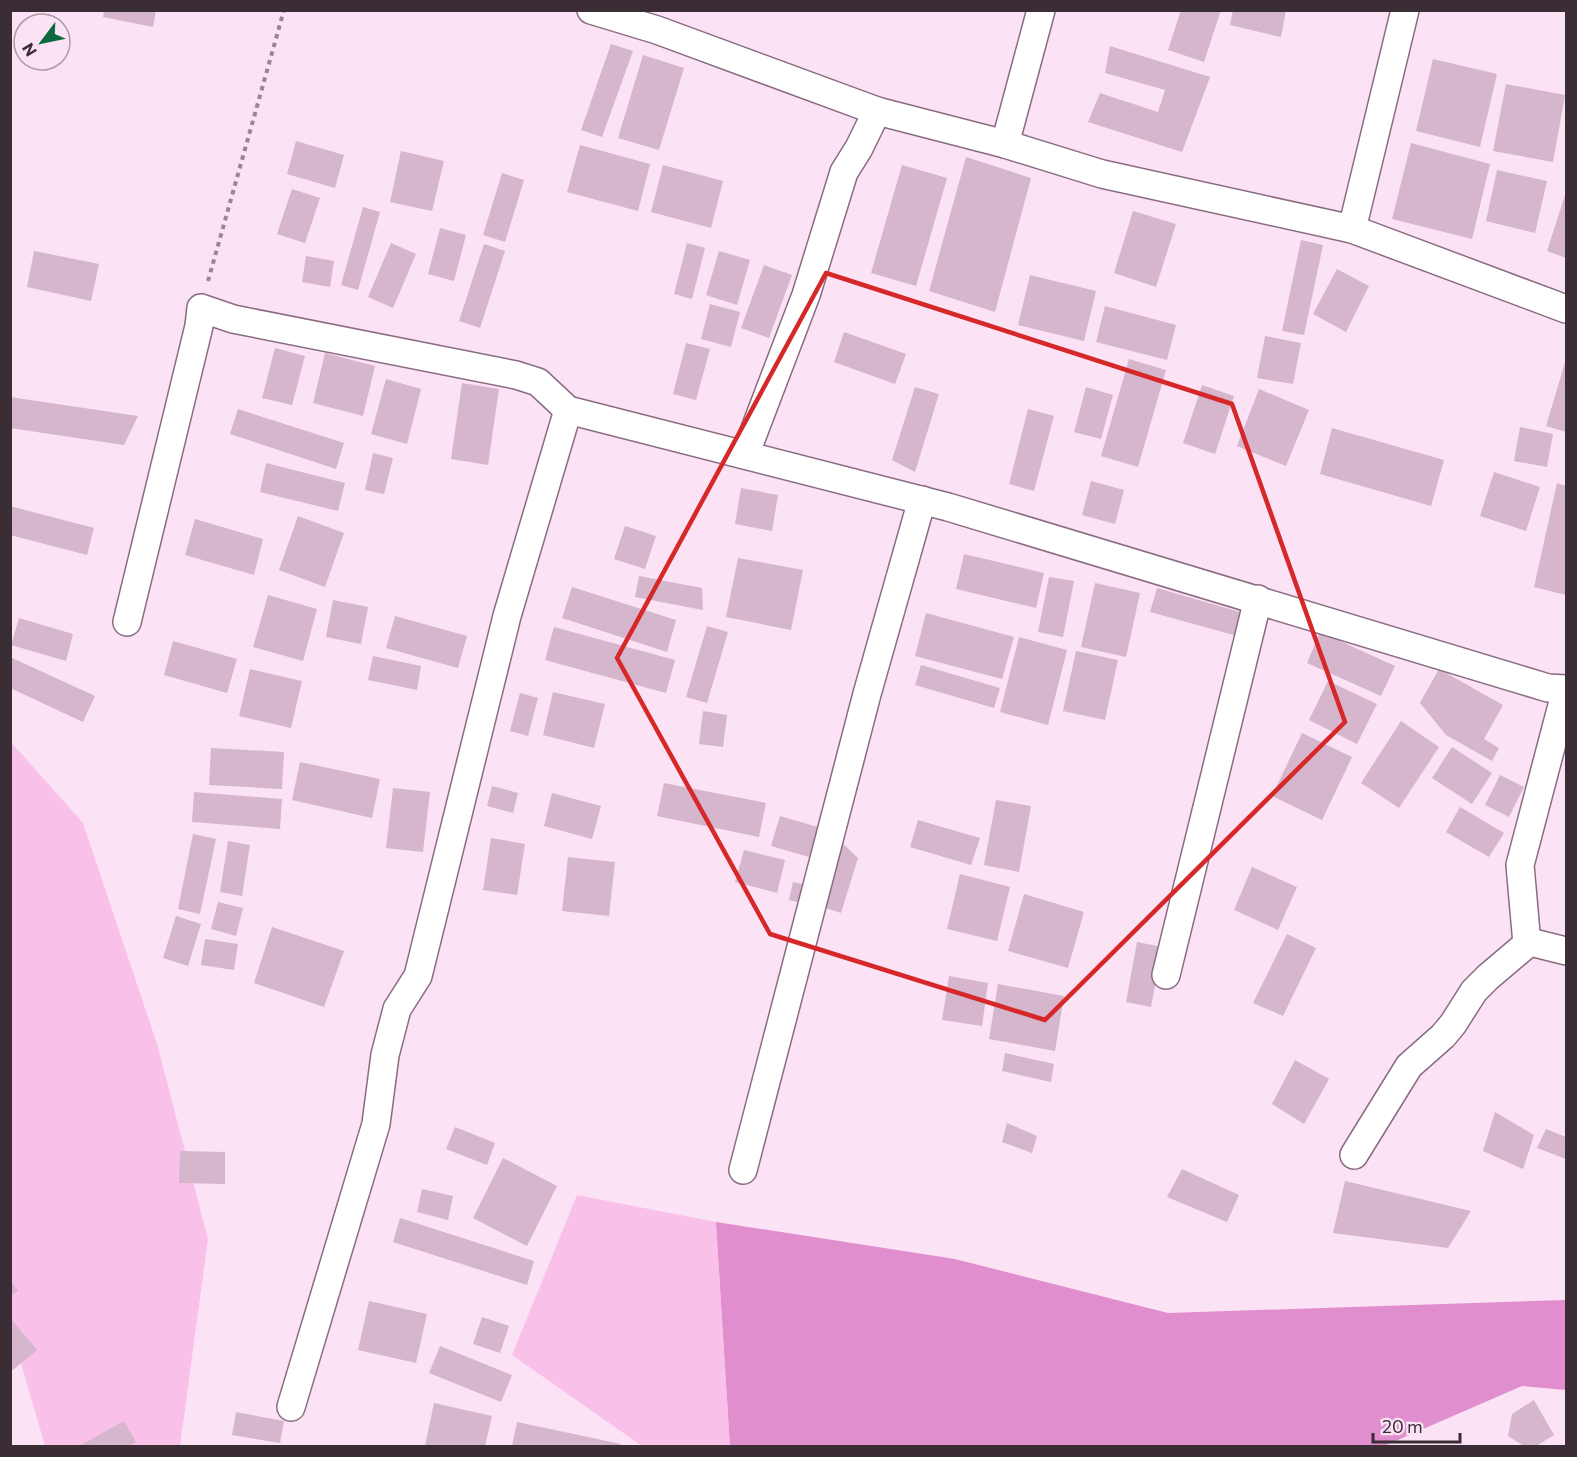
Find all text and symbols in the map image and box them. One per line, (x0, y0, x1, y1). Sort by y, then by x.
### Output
north arrow (12, 12, 72, 72)
text: N (18, 40, 40, 60)
scale bar (1373, 1406, 1460, 1444)
text: 20 m (1382, 1415, 1423, 1437)

